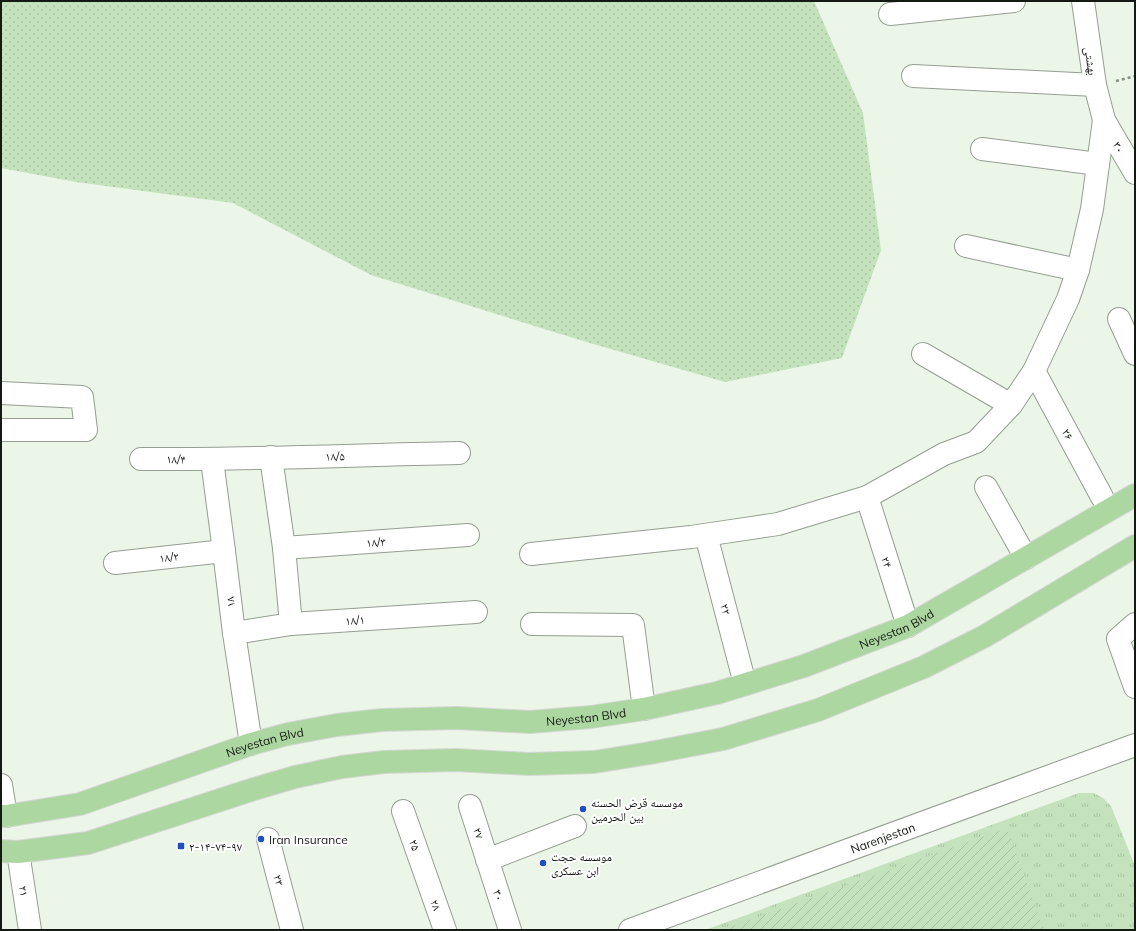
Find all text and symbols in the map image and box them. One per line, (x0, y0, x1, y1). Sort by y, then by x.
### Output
street label: بهشتی (1081, 46, 1100, 76)
street label: ۳۰ (1110, 139, 1128, 155)
street label: ۲۶ (1059, 426, 1077, 442)
street label: ۱۸/۵ (325, 448, 345, 464)
street label: ۱۸/۴ (166, 451, 186, 467)
street label: ۱۸/۳ (366, 534, 386, 550)
street label: ۱۸/۲ (158, 549, 180, 565)
street label: ۲۴ (878, 555, 896, 569)
street label: ۱۸ (222, 595, 238, 608)
street label: ۲۲ (717, 602, 735, 616)
street label: Neyestan Blvd (857, 605, 936, 652)
street label: ۱۸/۱ (345, 612, 365, 628)
street label: Neyestan Blvd (545, 704, 627, 728)
street label: Neyestan Blvd (224, 724, 305, 760)
place label: موسسه قرض الحسنه بین الحرمین (591, 795, 683, 824)
marker: موسسه قرض الحسنه بین الحرمین (578, 804, 588, 814)
street label: Narenjestan (848, 819, 917, 856)
street label: ۲۷ (470, 826, 488, 841)
place label: Iran Insurance (269, 832, 348, 847)
marker: Iran Insurance (256, 834, 266, 844)
street label: ۲۵ (406, 837, 424, 853)
place label: ۲-۱۴-۷۴-۹۷ (189, 839, 243, 854)
marker: ۲-۱۴-۷۴-۹۷ (176, 841, 186, 851)
place label: موسسه حجت ابن عسکری (551, 849, 612, 878)
marker: موسسه حجت ابن عسکری (538, 858, 548, 868)
street label: ۲۳ (270, 873, 288, 887)
street label: ۲۱ (16, 885, 32, 897)
street label: ۳۰ (490, 888, 508, 902)
street label: ۲۸ (427, 897, 445, 913)

